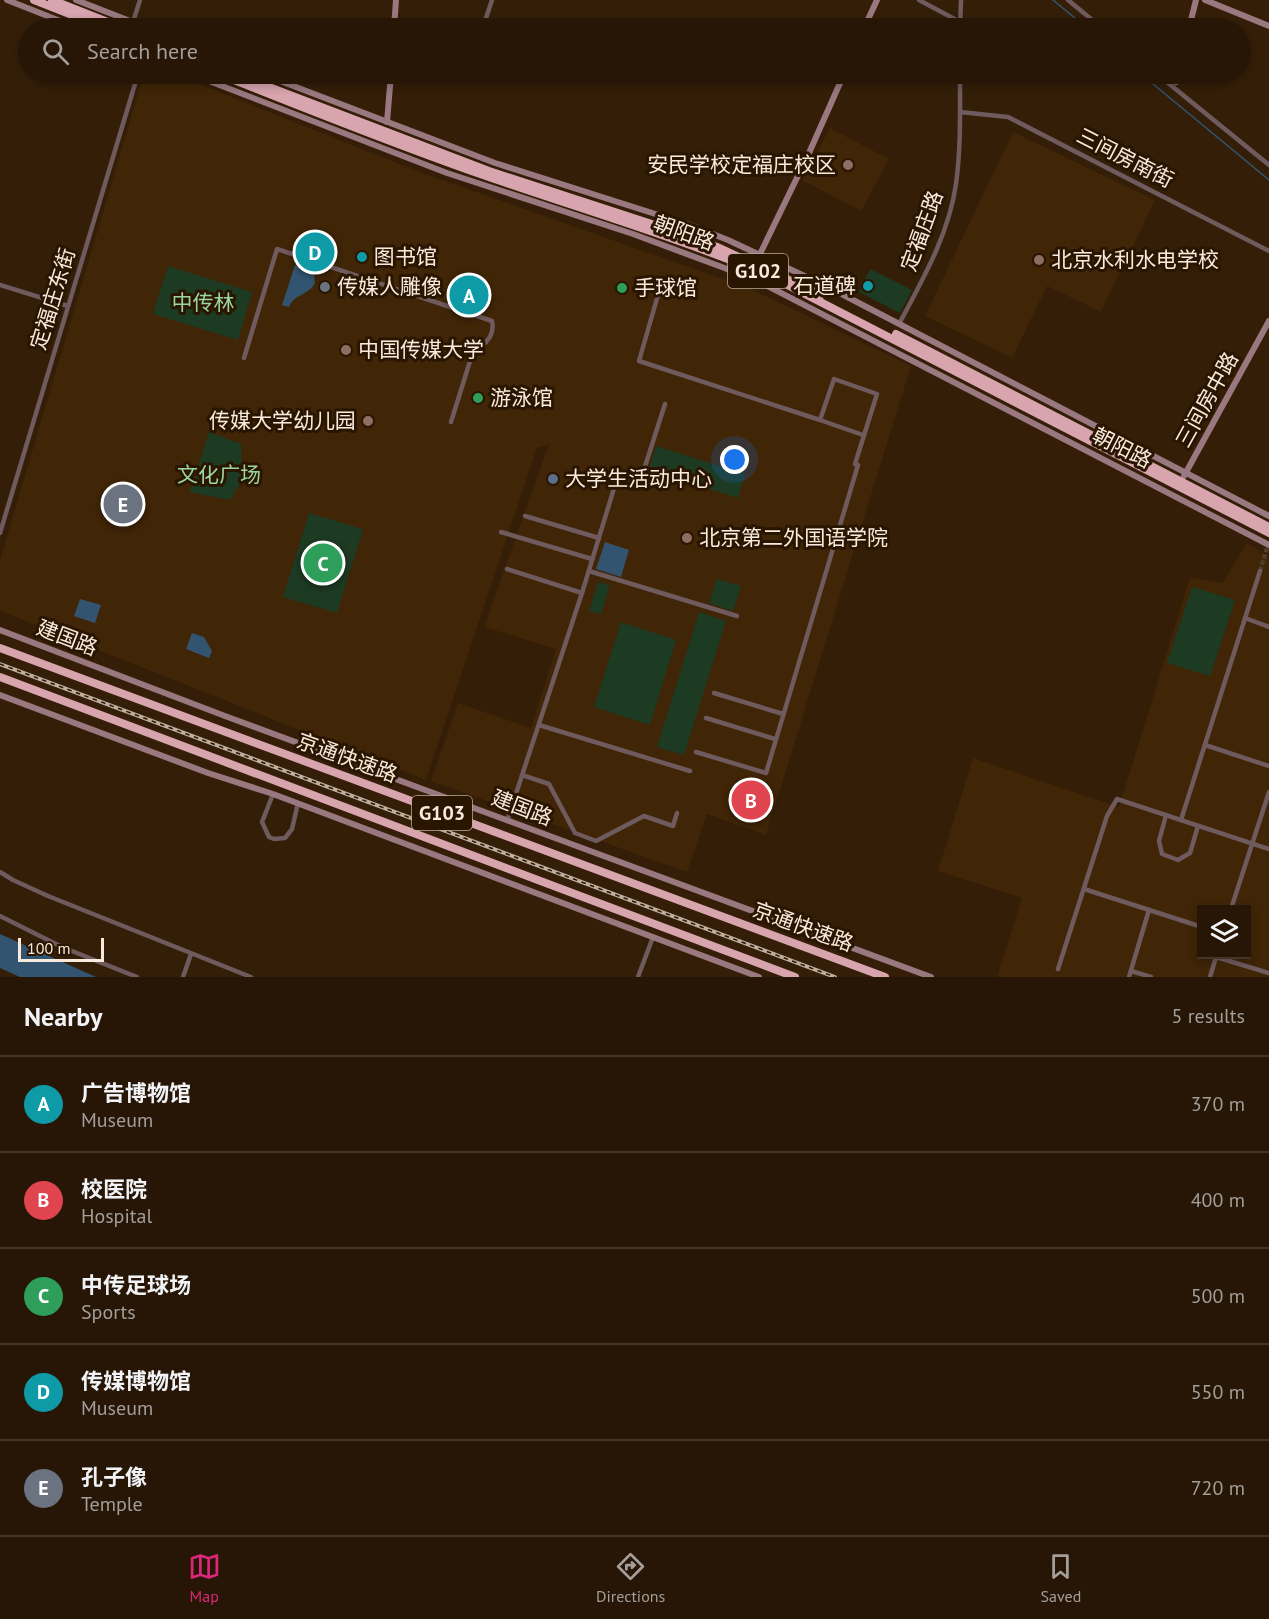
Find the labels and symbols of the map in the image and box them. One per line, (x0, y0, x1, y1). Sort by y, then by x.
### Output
street label: 三间房南街 (1072, 122, 1178, 193)
place label: 安民学校定福庄校区 (647, 151, 836, 178)
marker: 安民学校定福庄校区 (841, 158, 855, 172)
street label: 定福庄路 (894, 187, 949, 275)
street label: 朝阳路 (650, 209, 718, 256)
pin: D (296, 230, 334, 274)
place label: 图书馆 (374, 243, 437, 270)
street label: 定福庄东街 (24, 245, 81, 353)
place label: 北京水利水电学校 (1051, 246, 1219, 273)
marker: 图书馆 (355, 250, 369, 264)
marker: 北京水利水电学校 (1032, 253, 1046, 267)
road number: G102 (728, 254, 788, 288)
pin: A (450, 272, 488, 318)
place label: 石道碑 (793, 272, 856, 299)
place label: 传媒人雕像 (337, 273, 442, 300)
place label: 手球馆 (634, 274, 697, 301)
marker: 石道碑 (861, 279, 875, 293)
marker: 传媒人雕像 (318, 280, 332, 294)
marker: 手球馆 (615, 281, 629, 295)
park label: 中传林 (172, 289, 235, 316)
place label: 中国传媒大学 (358, 336, 484, 363)
marker: 中国传媒大学 (339, 343, 353, 357)
street label: 三间房中路 (1169, 347, 1244, 452)
place label: 游泳馆 (490, 384, 553, 411)
marker: 游泳馆 (471, 391, 485, 405)
place label: 传媒大学幼儿园 (209, 407, 356, 434)
marker: 传媒大学幼儿园 (361, 414, 375, 428)
street label: 朝阳路 (1088, 421, 1156, 474)
your location (720, 445, 749, 474)
park label: 文化广场 (177, 461, 261, 488)
place label: 大学生活动中心 (565, 465, 712, 492)
marker: 大学生活动中心 (546, 472, 560, 486)
pin: E (104, 482, 142, 526)
place label: 北京第二外国语学院 (699, 524, 888, 551)
marker: 北京第二外国语学院 (680, 531, 694, 545)
pin: C (304, 540, 342, 586)
street label: 建国路 (33, 614, 101, 661)
street label: 京通快速路 (293, 727, 401, 788)
pin: B (732, 778, 771, 822)
street label: 建国路 (488, 784, 556, 831)
road number: G103 (412, 796, 472, 830)
street label: 京通快速路 (749, 896, 857, 957)
scale bar (18, 935, 104, 962)

